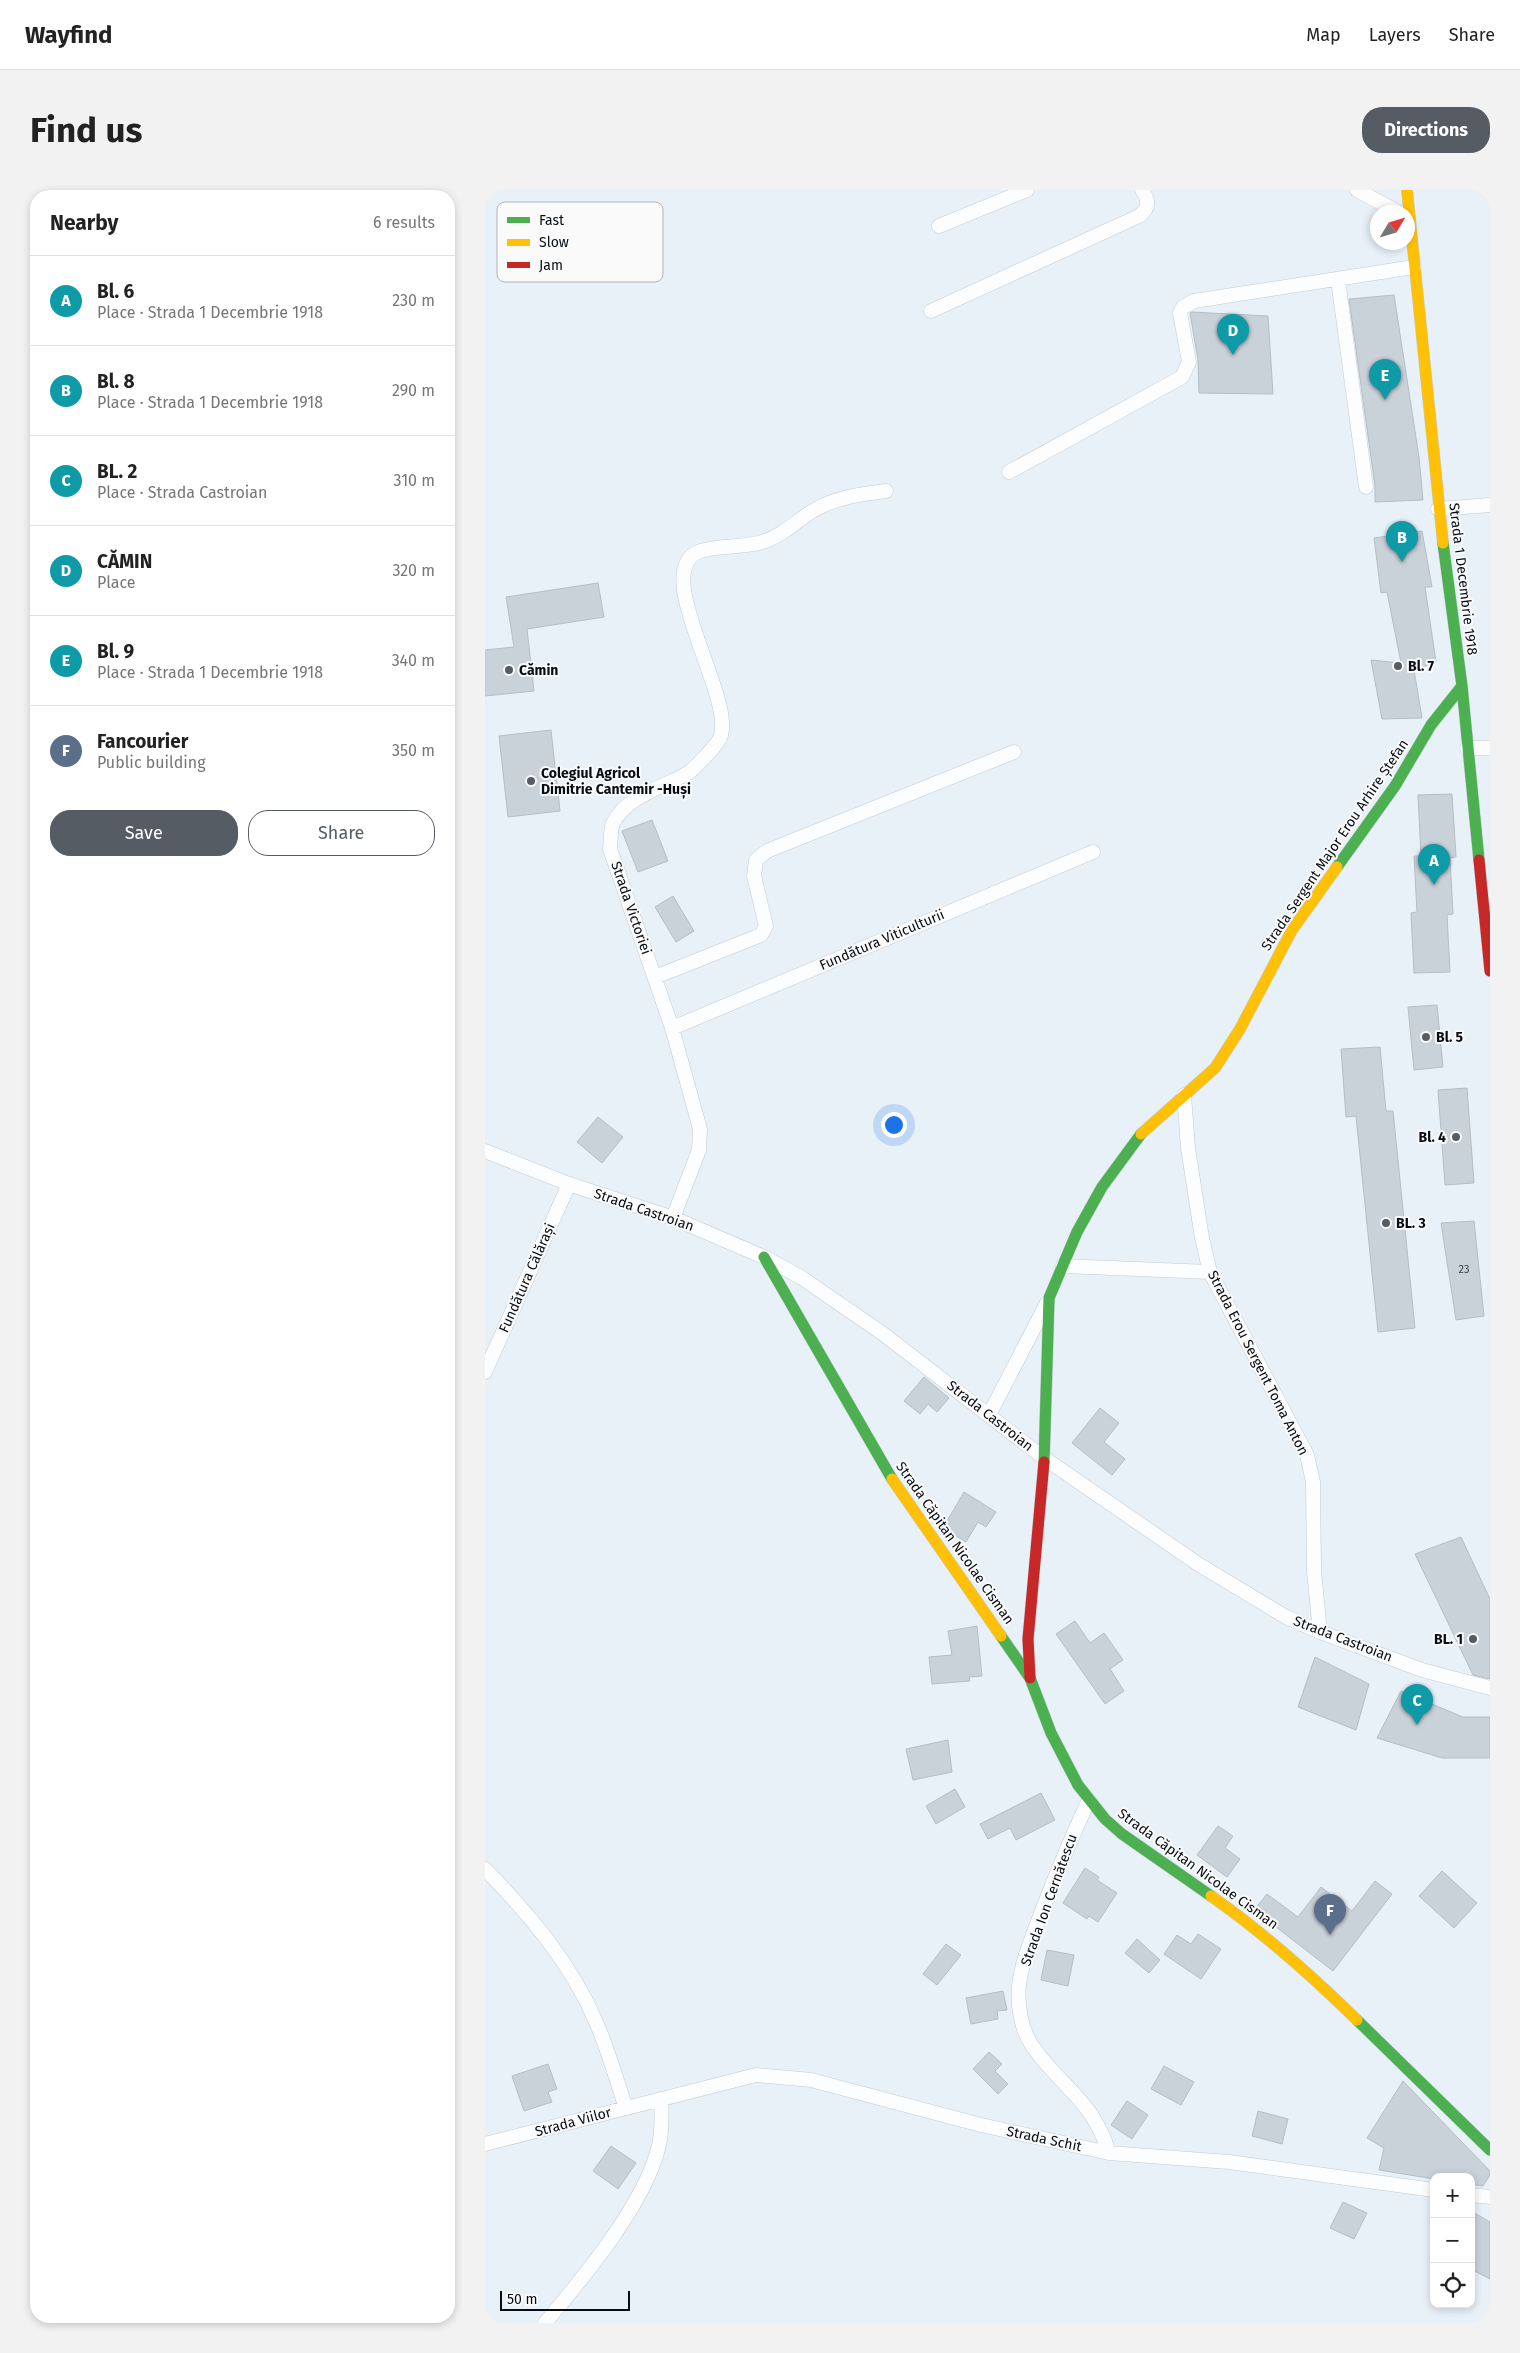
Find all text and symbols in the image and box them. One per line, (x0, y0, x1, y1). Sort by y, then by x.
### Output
text: Wayfind (25, 21, 112, 49)
text: Map (1306, 24, 1341, 46)
text: Layers (1369, 24, 1421, 46)
text: Share (1449, 24, 1495, 46)
button: Directions (1362, 107, 1490, 153)
text: Find us (30, 109, 142, 151)
legend (497, 202, 663, 282)
north arrow (1370, 205, 1415, 250)
text: Nearby (50, 210, 118, 236)
text: Fast (539, 212, 565, 229)
text: 6 results (373, 213, 435, 232)
text: Slow (539, 234, 569, 251)
text: Jam (539, 257, 563, 274)
text: Bl. 6 (97, 280, 134, 303)
text: A (61, 291, 71, 310)
text: 230 m (392, 291, 435, 310)
text: Place · Strada 1 Decembrie 1918 (97, 303, 323, 322)
pin: D (1217, 314, 1249, 355)
pin: E (1369, 359, 1401, 400)
text: Bl. 8 (97, 370, 135, 393)
text: B (61, 381, 71, 400)
text: 290 m (392, 381, 435, 400)
text: Place · Strada 1 Decembrie 1918 (97, 393, 323, 412)
text: BL. 2 (97, 460, 137, 483)
text: C (61, 471, 71, 490)
text: 310 m (394, 471, 435, 490)
text: Place · Strada Castroian (97, 483, 267, 502)
street label: Strada 1 Decembrie 1918 (1445, 502, 1481, 656)
pin: B (1386, 521, 1418, 562)
text: CĂMIN (97, 550, 152, 573)
text: D (61, 561, 71, 580)
text: 320 m (392, 561, 435, 580)
text: Place (97, 573, 136, 592)
text: Bl. 9 (97, 640, 134, 663)
text: E (62, 651, 70, 670)
text: 340 m (392, 651, 435, 670)
place label: Bl. 7 (1408, 658, 1435, 675)
marker: Bl. 7 (1392, 660, 1404, 672)
place label: Cămin (519, 662, 558, 679)
text: Place · Strada 1 Decembrie 1918 (97, 663, 323, 682)
marker: Cămin (503, 664, 515, 676)
text: Fancourier (97, 730, 188, 753)
street label: Strada Sergent Major Erou Arhire Ștefan (1258, 736, 1413, 954)
text: F (62, 741, 70, 760)
text: 350 m (392, 741, 435, 760)
text: Public building (97, 753, 205, 772)
place label: Colegiul Agricol Dimitrie Cantemir -Huși (541, 765, 691, 799)
marker: Colegiul Agricol Dimitrie Cantemir -Huși (525, 775, 537, 787)
button: Save (50, 810, 238, 856)
button: Share (248, 810, 435, 856)
pin: A (1418, 844, 1450, 885)
street label: Strada Victoriei (607, 859, 655, 957)
street label: Fundătura Viticulturii (817, 906, 947, 974)
place label: Bl. 5 (1436, 1029, 1464, 1046)
marker: Bl. 5 (1420, 1031, 1432, 1043)
your location (881, 1112, 907, 1138)
place label: Bl. 4 (1419, 1129, 1446, 1146)
marker: Bl. 4 (1450, 1131, 1462, 1143)
street label: Strada Castroian (592, 1185, 696, 1235)
place label: BL. 3 (1396, 1215, 1426, 1232)
marker: BL. 3 (1380, 1217, 1392, 1229)
street label: Fundătura Călărași (495, 1221, 560, 1336)
house number: 23 (1459, 1263, 1469, 1276)
street label: Strada Erou Sergent Toma Anton (1204, 1268, 1312, 1458)
street label: Strada Castroian (944, 1377, 1036, 1455)
street label: Strada Căpitan Nicolae Cisman (892, 1459, 1018, 1627)
street label: Strada Castroian (1291, 1612, 1395, 1666)
place label: BL. 1 (1434, 1631, 1463, 1648)
marker: BL. 1 (1467, 1633, 1479, 1645)
pin: C (1401, 1684, 1433, 1725)
street label: Strada Căpitan Nicolae Cisman (1114, 1805, 1282, 1933)
street label: Strada Ion Cernătescu (1017, 1832, 1081, 1968)
pin: F (1314, 1894, 1346, 1935)
street label: Strada Viilor (533, 2104, 614, 2140)
street label: Strada Schit (1005, 2123, 1084, 2155)
map controls (1430, 2173, 1475, 2308)
button: + (1430, 2173, 1475, 2218)
button: − (1430, 2218, 1475, 2263)
button: locate (1430, 2263, 1475, 2308)
scale bar (500, 2288, 630, 2311)
text: 50 m (507, 2291, 538, 2308)

